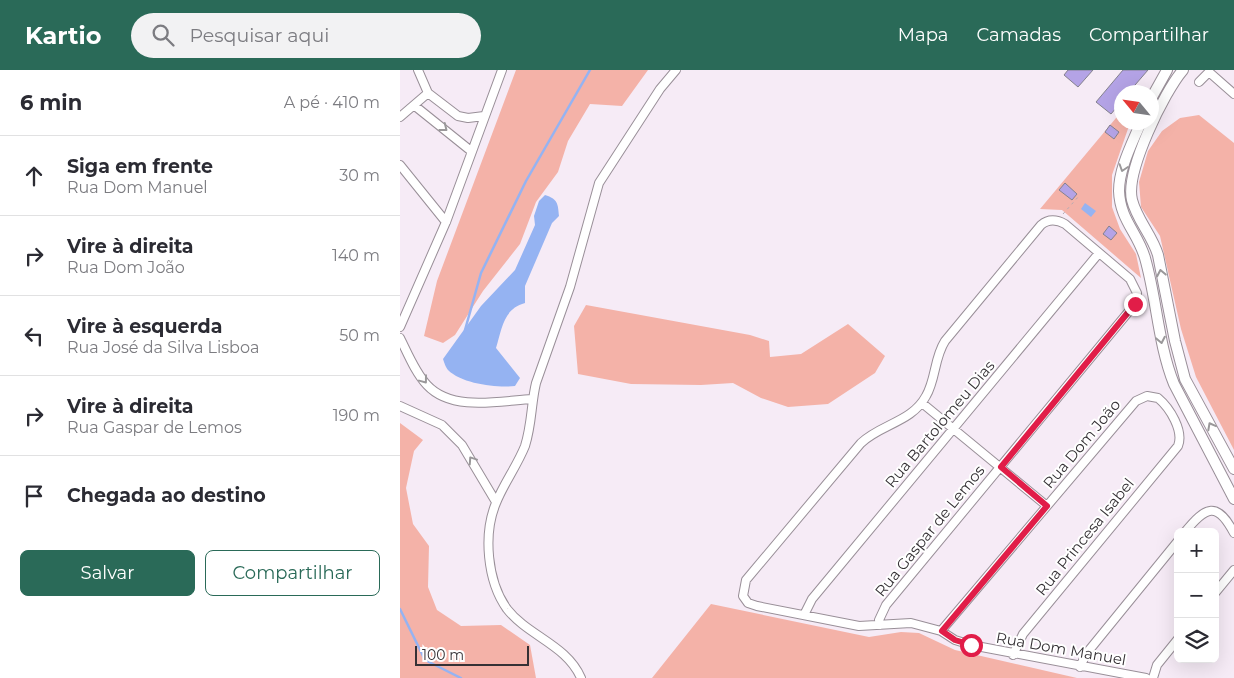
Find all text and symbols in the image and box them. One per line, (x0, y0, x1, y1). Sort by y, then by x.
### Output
search box (131, 13, 481, 58)
text: Kartio (25, 21, 101, 50)
icon: search (149, 21, 177, 49)
text: Pesquisar aqui (189, 24, 329, 47)
text: Mapa (898, 24, 948, 46)
text: Camadas (976, 24, 1061, 46)
text: Compartilhar (1089, 24, 1209, 46)
north arrow (1114, 85, 1159, 130)
text: 6 min (20, 90, 82, 115)
text: A pé · 410 m (284, 93, 380, 112)
one-way arrow (438, 122, 448, 131)
text: Siga em frente (67, 155, 213, 178)
icon: ahead (20, 162, 48, 190)
one-way arrow (1119, 163, 1129, 172)
text: 30 m (339, 166, 380, 185)
text: Rua Dom Manuel (67, 178, 208, 197)
text: Vire à direita (67, 235, 194, 258)
icon: right (20, 242, 48, 270)
text: 140 m (332, 246, 380, 265)
text: Rua Dom João (67, 258, 185, 277)
one-way arrow (1157, 268, 1167, 277)
route end (1124, 293, 1147, 316)
text: Vire à esquerda (67, 315, 222, 338)
icon: left (20, 322, 48, 350)
text: 50 m (339, 326, 380, 345)
one-way arrow (1156, 335, 1166, 344)
text: Rua José da Silva Lisboa (67, 338, 259, 357)
street label: Rua Bartolomeu Dias (881, 356, 998, 491)
one-way arrow (418, 374, 427, 384)
text: Vire à direita (67, 395, 194, 418)
street label: Rua Dom João (1039, 395, 1124, 492)
icon: right (20, 402, 48, 430)
text: 190 m (333, 406, 380, 425)
text: Rua Gaspar de Lemos (67, 418, 242, 437)
one-way arrow (1207, 422, 1217, 431)
one-way arrow (469, 456, 478, 465)
street label: Rua Gaspar de Lemos (871, 461, 989, 600)
street label: Rua Princesa Isabel (1031, 474, 1138, 599)
icon: arrive (20, 482, 48, 510)
text: Chegada ao destino (67, 484, 266, 507)
map controls (1174, 528, 1219, 663)
button: + (1174, 528, 1219, 573)
button: Salvar (20, 550, 195, 596)
button: Compartilhar (205, 550, 380, 596)
button: − (1174, 573, 1219, 618)
button: layers (1174, 618, 1219, 663)
street label: Rua Dom Manuel (995, 628, 1128, 669)
route start (960, 634, 983, 657)
scale bar (415, 643, 529, 666)
text: 100 m (422, 646, 464, 664)

